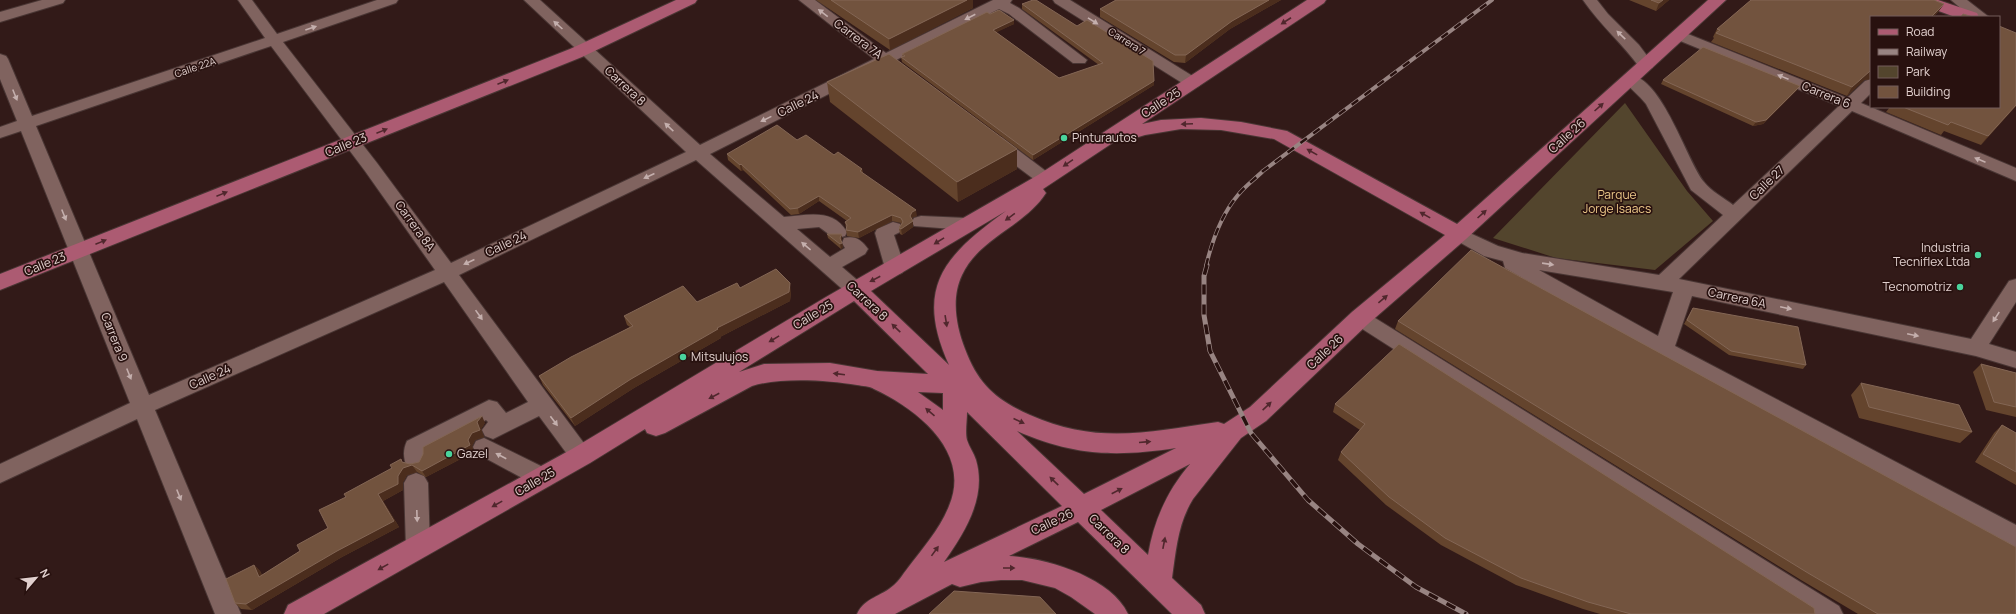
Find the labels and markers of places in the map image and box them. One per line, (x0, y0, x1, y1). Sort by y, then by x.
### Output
place label: Pinturautos (1072, 129, 1137, 146)
marker: Pinturautos (1059, 133, 1069, 143)
place label: Industria Tecniflex Ltda (1893, 239, 1970, 270)
marker: Industria Tecniflex Ltda (1973, 250, 1983, 260)
place label: Tecnomotriz (1882, 278, 1952, 295)
marker: Tecnomotriz (1955, 282, 1965, 292)
place label: Mitsulujos (691, 348, 748, 365)
marker: Mitsulujos (678, 352, 688, 362)
place label: Gazel (457, 445, 488, 462)
marker: Gazel (444, 449, 454, 459)

